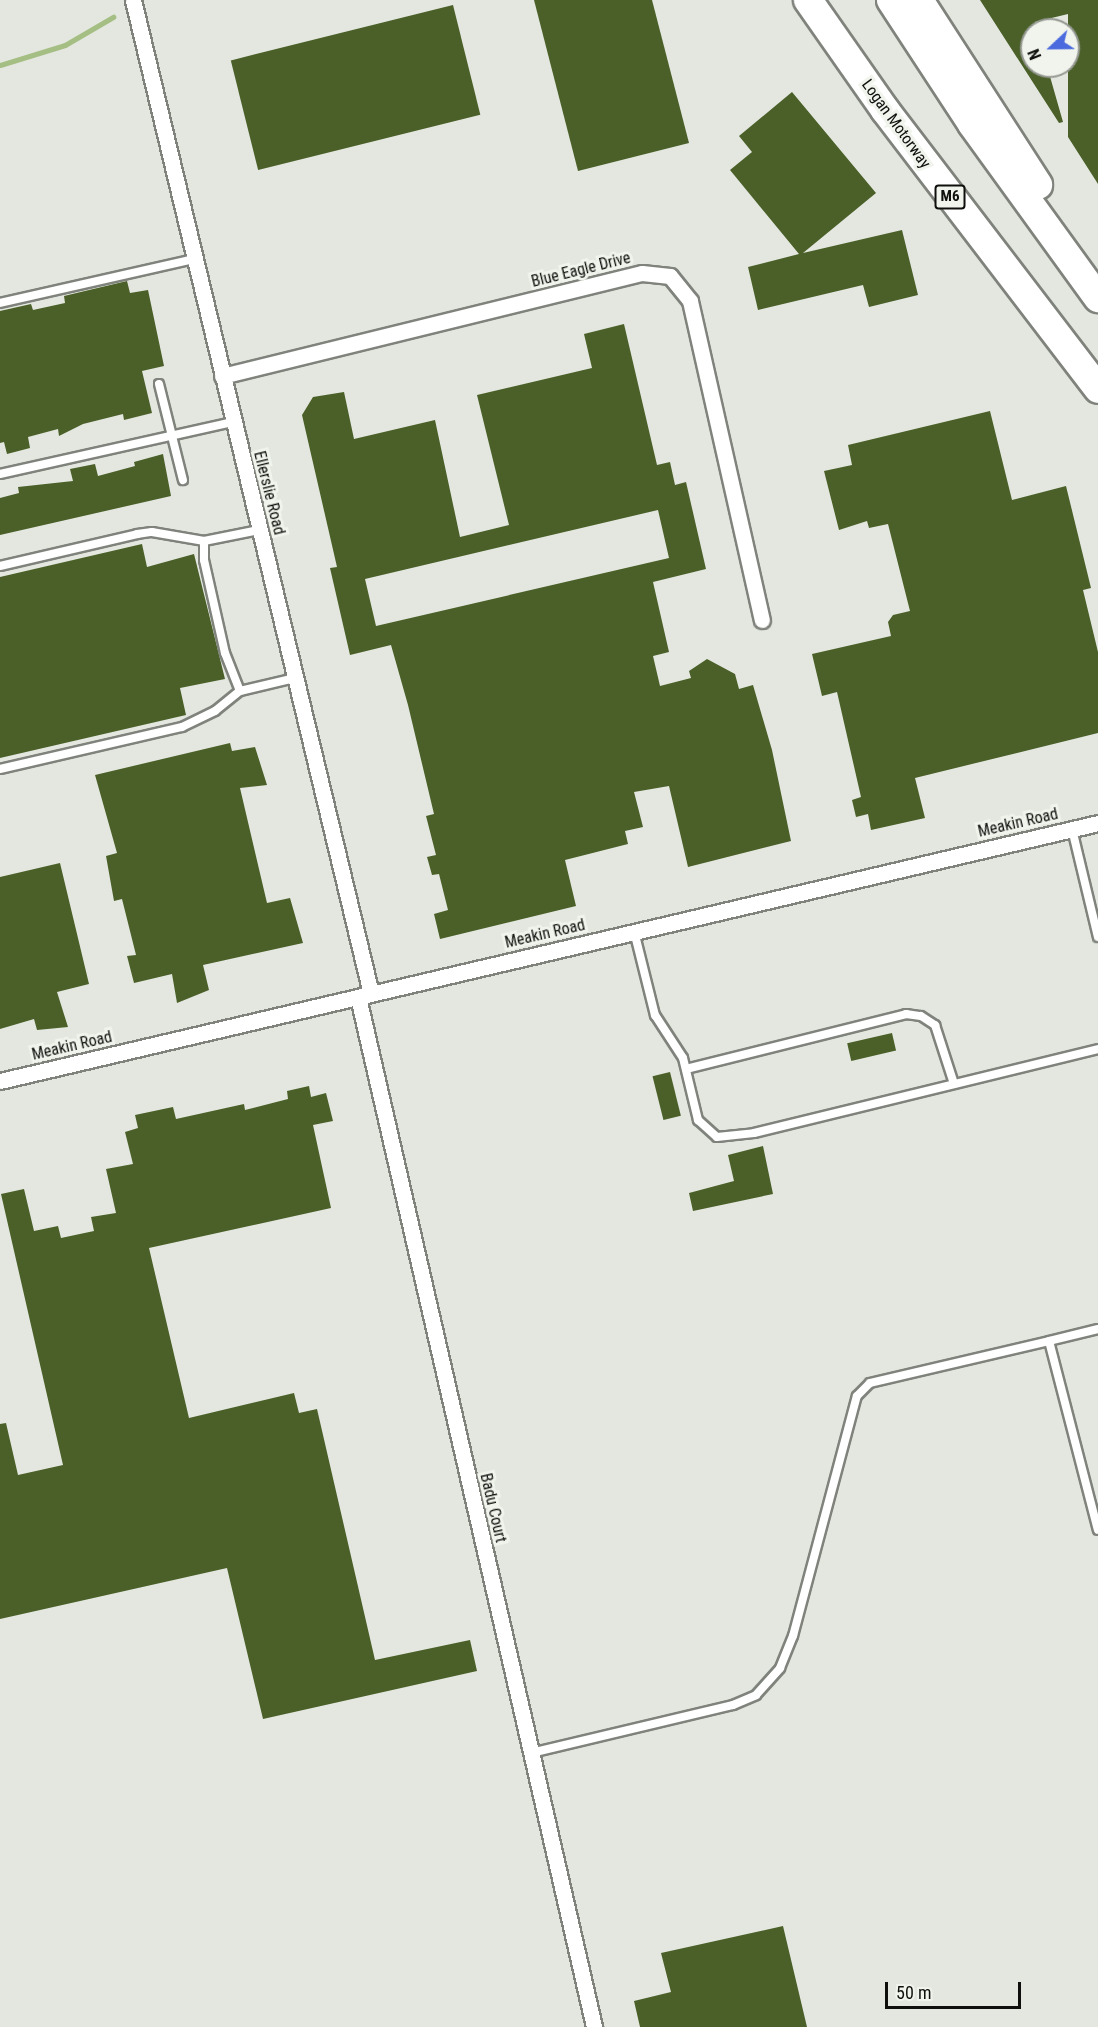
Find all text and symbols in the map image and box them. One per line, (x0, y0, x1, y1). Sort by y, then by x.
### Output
north arrow (1020, 18, 1080, 78)
text: N (1024, 46, 1045, 62)
street label: Logan Motorway (857, 76, 935, 172)
road number: M6 (934, 185, 966, 209)
street label: Blue Eagle Drive (529, 248, 633, 292)
street label: Ellerslie Road (249, 449, 289, 537)
street label: Meakin Road (976, 804, 1060, 842)
street label: Meakin Road (503, 915, 587, 953)
street label: Meakin Road (30, 1027, 114, 1065)
street label: Badu Court (476, 1471, 510, 1545)
scale bar (888, 1970, 1024, 2008)
text: 50 m (896, 1982, 931, 2003)

